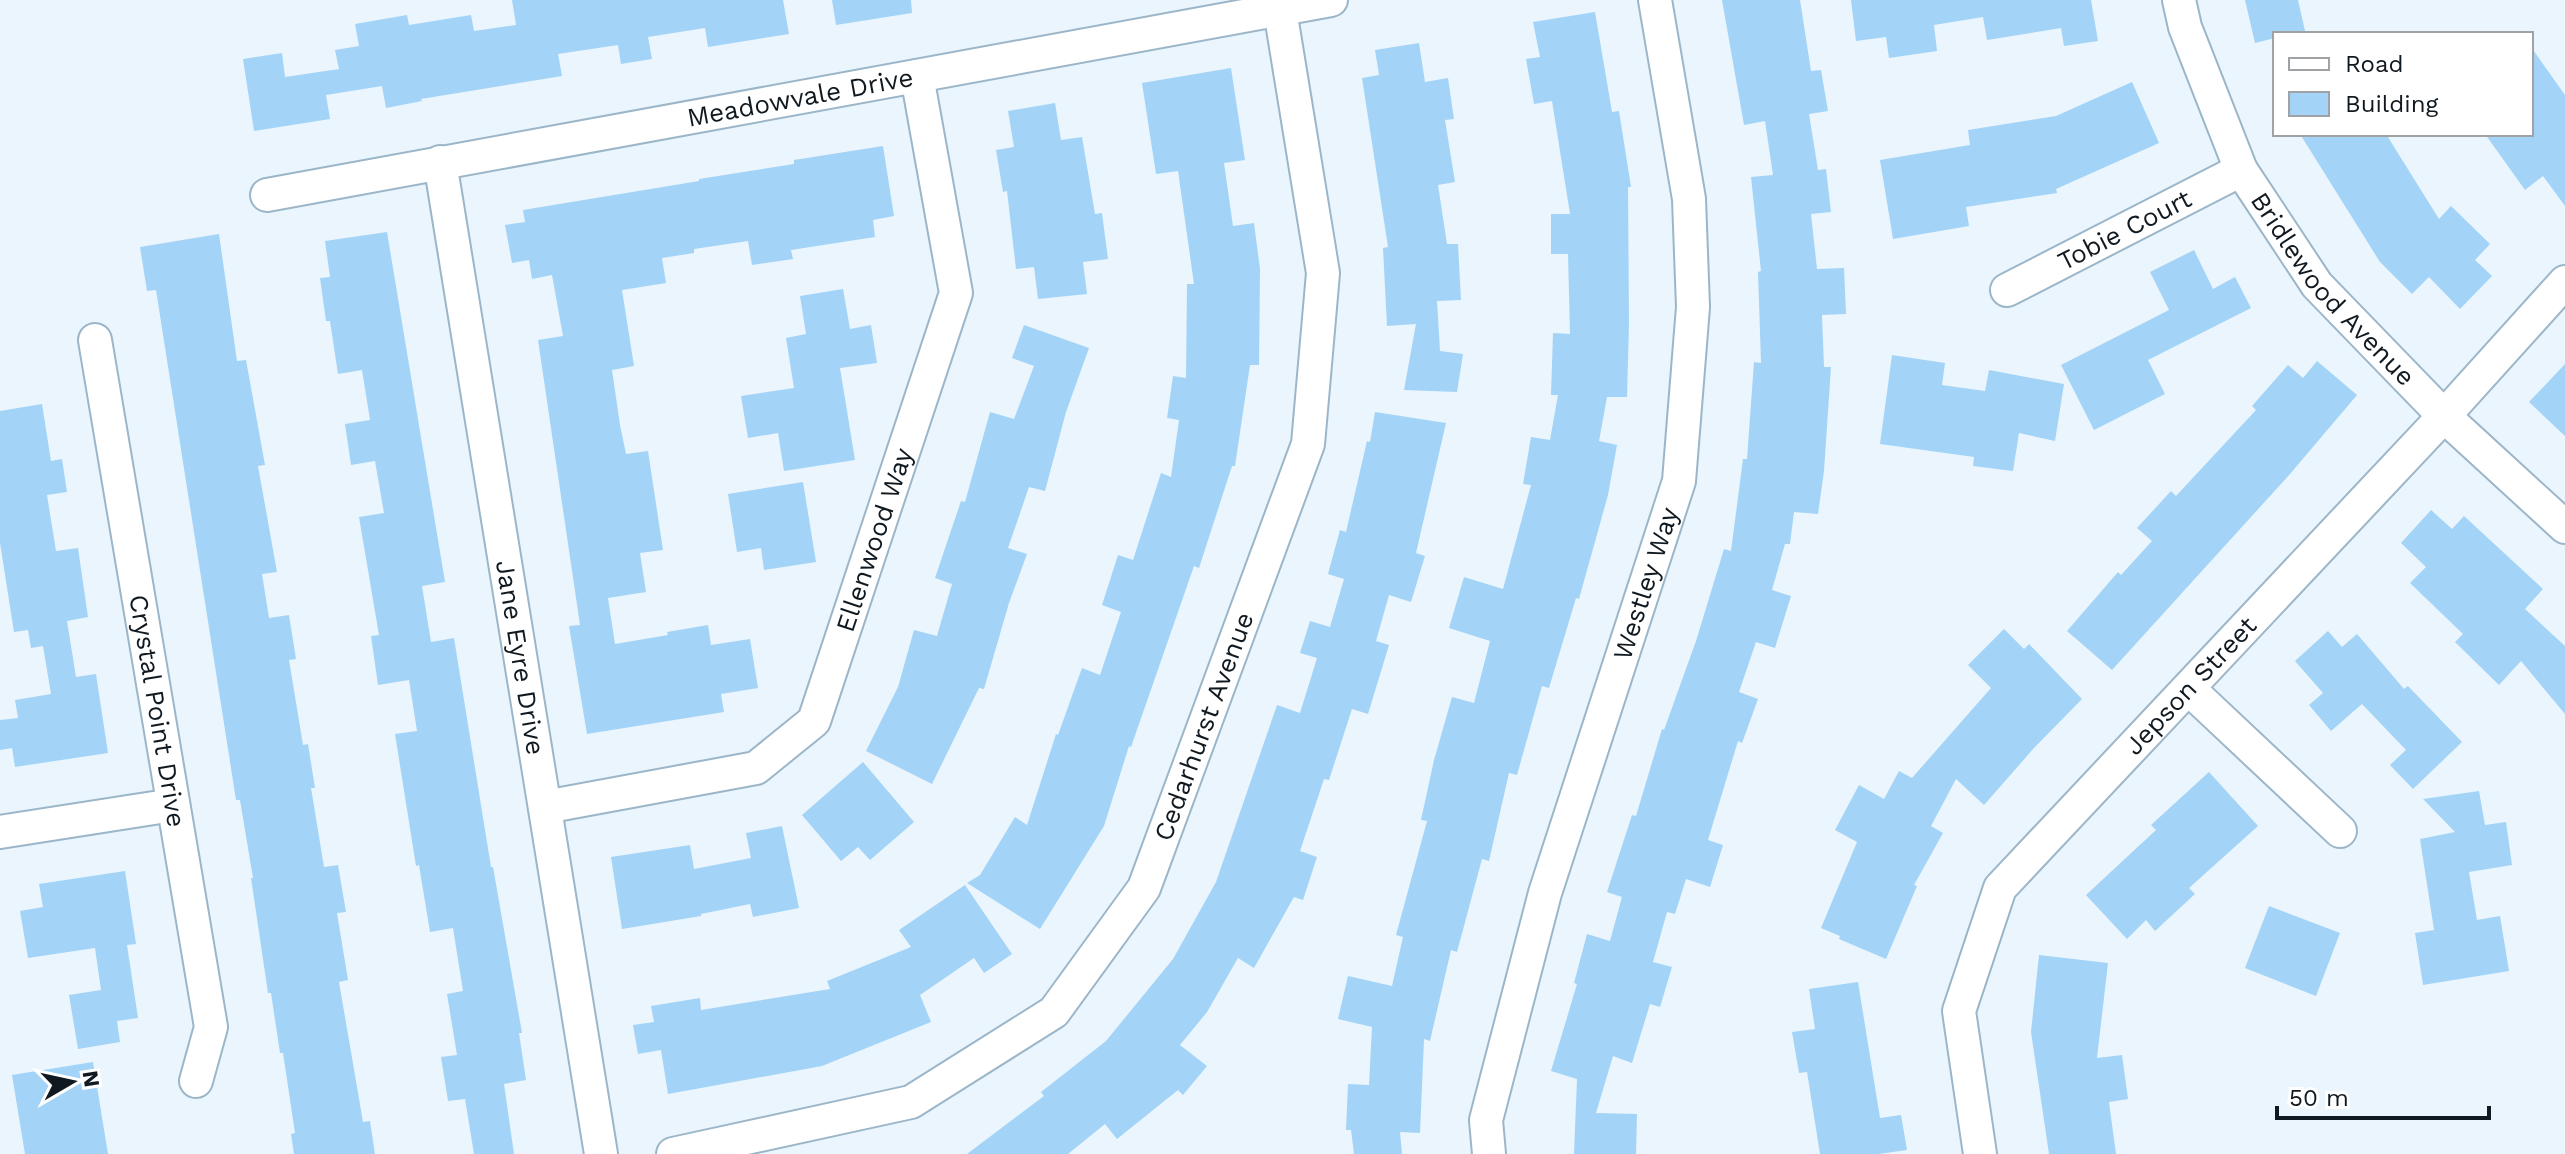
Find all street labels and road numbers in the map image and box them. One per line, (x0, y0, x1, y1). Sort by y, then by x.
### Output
street label: Meadowvale Drive (685, 62, 916, 133)
street label: Tobie Court (2053, 183, 2196, 276)
street label: Bridlewood Avenue (2245, 186, 2421, 392)
street label: Ellenwood Way (830, 444, 919, 636)
street label: Westley Way (1607, 503, 1685, 664)
street label: Jane Eyre Drive (490, 558, 551, 757)
street label: Crystal Point Drive (123, 592, 192, 829)
street label: Cedarhurst Avenue (1148, 608, 1260, 845)
street label: Jepson Street (2118, 610, 2262, 761)

